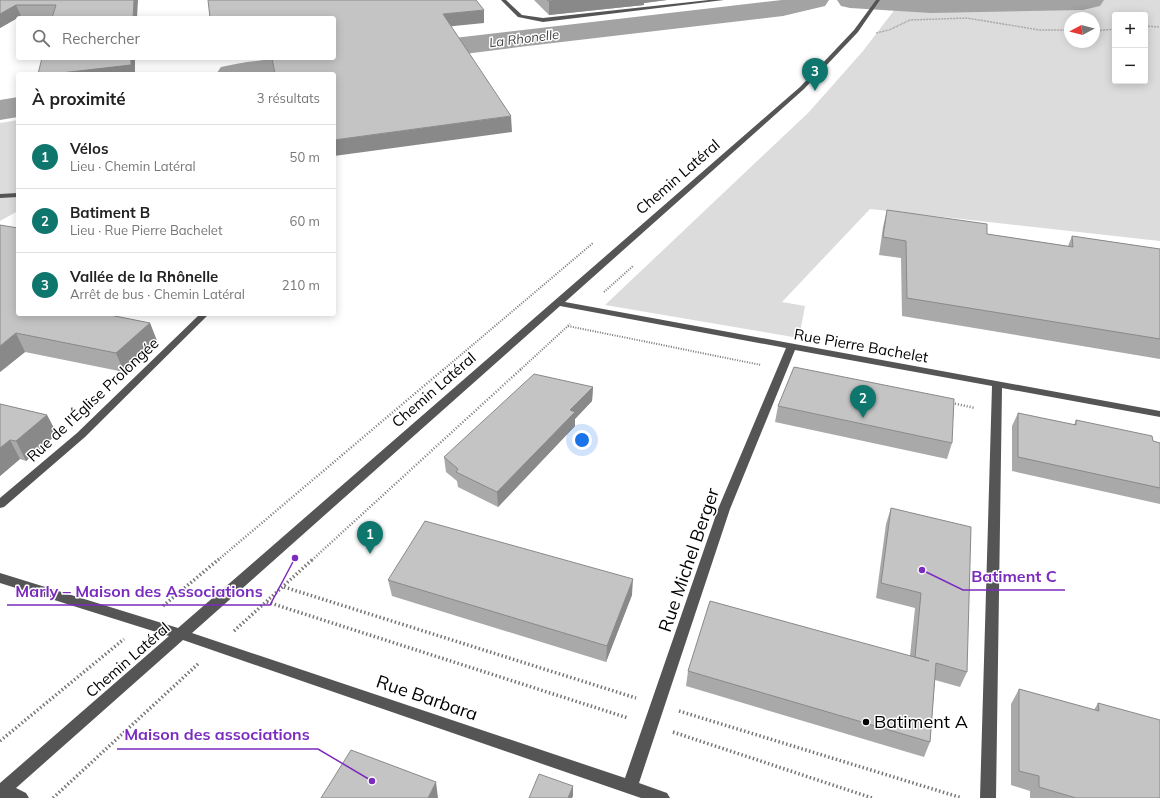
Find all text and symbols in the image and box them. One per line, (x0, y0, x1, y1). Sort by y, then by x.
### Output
north arrow (1064, 12, 1100, 48)
map controls (1112, 12, 1148, 84)
button: + (1112, 12, 1148, 48)
search box (16, 16, 336, 60)
water label: La Rhonelle (488, 26, 560, 50)
icon: search (30, 27, 52, 49)
text: Rechercher (62, 29, 140, 48)
button: − (1112, 48, 1148, 84)
pin: 3 (802, 58, 828, 91)
text: À proximité (32, 88, 126, 109)
text: 3 résultats (257, 90, 320, 106)
street label: Chemin Latéral (632, 135, 724, 218)
text: Vélos (70, 139, 108, 158)
text: 1 (41, 149, 49, 165)
text: 50 m (290, 149, 320, 165)
text: Lieu · Chemin Latéral (70, 158, 196, 174)
text: Batiment B (70, 203, 150, 222)
text: 2 (41, 213, 49, 229)
text: 60 m (290, 213, 320, 229)
text: Lieu · Rue Pierre Bachelet (70, 222, 222, 238)
text: Vallée de la Rhônelle (70, 267, 218, 286)
text: 3 (41, 277, 49, 293)
text: 210 m (282, 277, 320, 293)
text: Arrêt de bus · Chemin Latéral (70, 286, 245, 302)
street label: Rue Pierre Bachelet (792, 324, 930, 367)
street label: Rue de l'Église Prolongée (23, 334, 163, 466)
street label: Chemin Latéral (388, 348, 480, 431)
pin: 2 (850, 385, 876, 418)
your location (572, 430, 592, 450)
street label: Rue Michel Berger (653, 484, 724, 635)
pin: 1 (357, 521, 383, 554)
callout: Batiment C (963, 562, 1065, 590)
text: Batiment C (971, 566, 1057, 586)
callout: Marly – Maison des Associations (7, 577, 270, 605)
text: Marly – Maison des Associations (15, 581, 263, 601)
street label: Chemin Latéral (82, 618, 174, 701)
street label: Rue Barbara (373, 669, 481, 726)
place label: Batiment A (874, 710, 968, 733)
marker: Batiment A (861, 717, 871, 727)
callout: Maison des associations (117, 721, 318, 749)
text: Maison des associations (124, 724, 310, 744)

